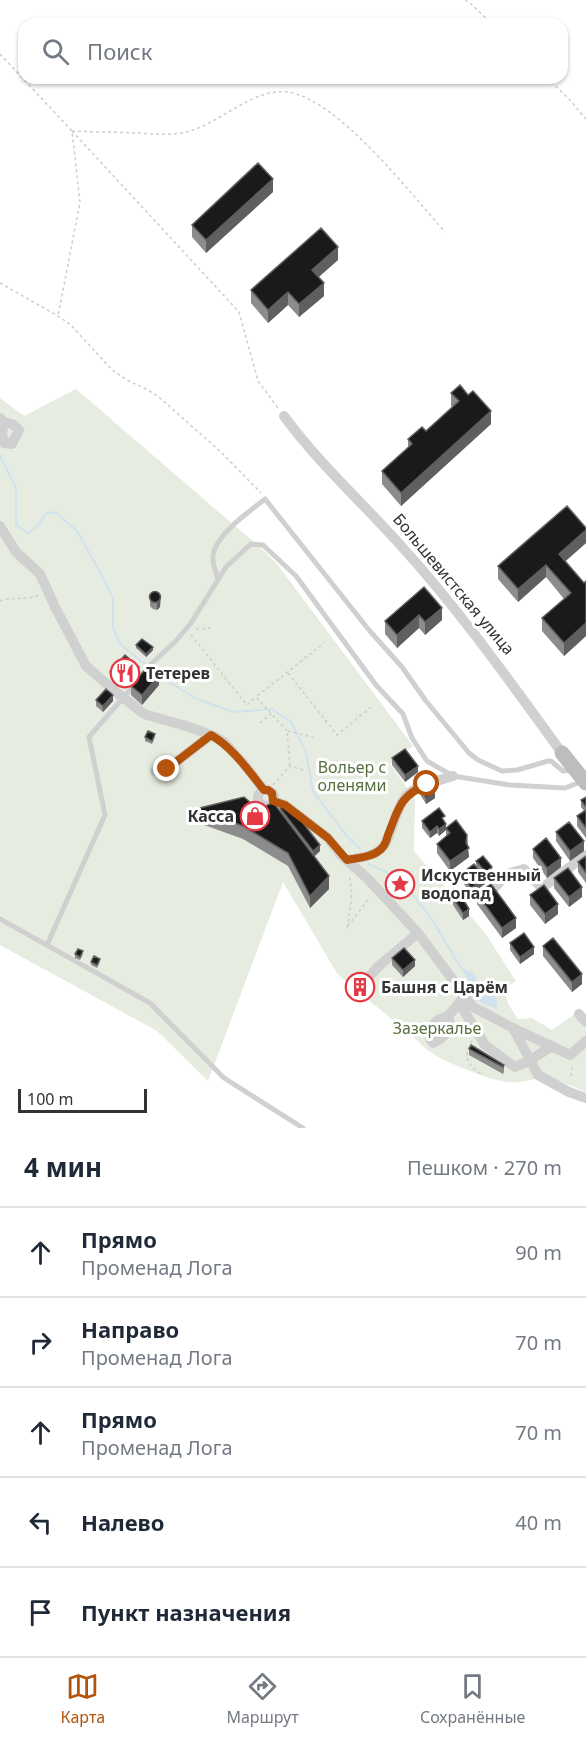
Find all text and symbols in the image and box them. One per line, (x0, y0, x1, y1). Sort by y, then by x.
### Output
search box (18, 18, 568, 84)
icon: search (39, 35, 72, 68)
text: Поиск (87, 36, 152, 66)
street label: Большевистская улица (388, 509, 520, 659)
restaurant icon: Тетерев (109, 657, 141, 689)
place label: Тетерев (146, 662, 210, 684)
route end (153, 755, 179, 781)
park label: Вольер с оленями (318, 756, 387, 796)
route start (413, 770, 439, 796)
shop icon: Касса (239, 800, 271, 832)
place label: Касса (187, 805, 234, 827)
place label: Искуственный водопад (421, 864, 541, 904)
place icon: Искуственный водопад (384, 868, 416, 900)
building icon: Башня с Царём (344, 971, 376, 1003)
place label: Башня с Царём (381, 976, 508, 998)
park label: Зазеркалье (393, 1017, 481, 1039)
scale bar (18, 1086, 147, 1114)
text: 100 m (27, 1088, 74, 1110)
text: 4 мин (24, 1149, 102, 1185)
text: Пешком · 270 m (407, 1154, 562, 1181)
text: Прямо (81, 1224, 157, 1254)
icon: ahead (24, 1236, 57, 1269)
text: 90 m (515, 1239, 562, 1266)
text: Променад Лога (81, 1254, 233, 1281)
text: Направо (81, 1314, 179, 1344)
icon: right (24, 1326, 57, 1359)
text: 70 m (515, 1329, 562, 1356)
text: Променад Лога (81, 1344, 233, 1371)
text: Прямо (81, 1404, 157, 1434)
icon: ahead (24, 1416, 57, 1449)
text: 70 m (515, 1419, 562, 1446)
text: Променад Лога (81, 1434, 233, 1461)
icon: left (24, 1506, 57, 1539)
text: Налево (81, 1507, 164, 1537)
text: 40 m (515, 1509, 562, 1536)
icon: arrive (24, 1596, 57, 1629)
text: Пункт назначения (81, 1597, 291, 1627)
tab: Карта (61, 1670, 105, 1728)
tab: Маршрут (226, 1670, 299, 1728)
tab: Сохранённые (420, 1670, 525, 1728)

